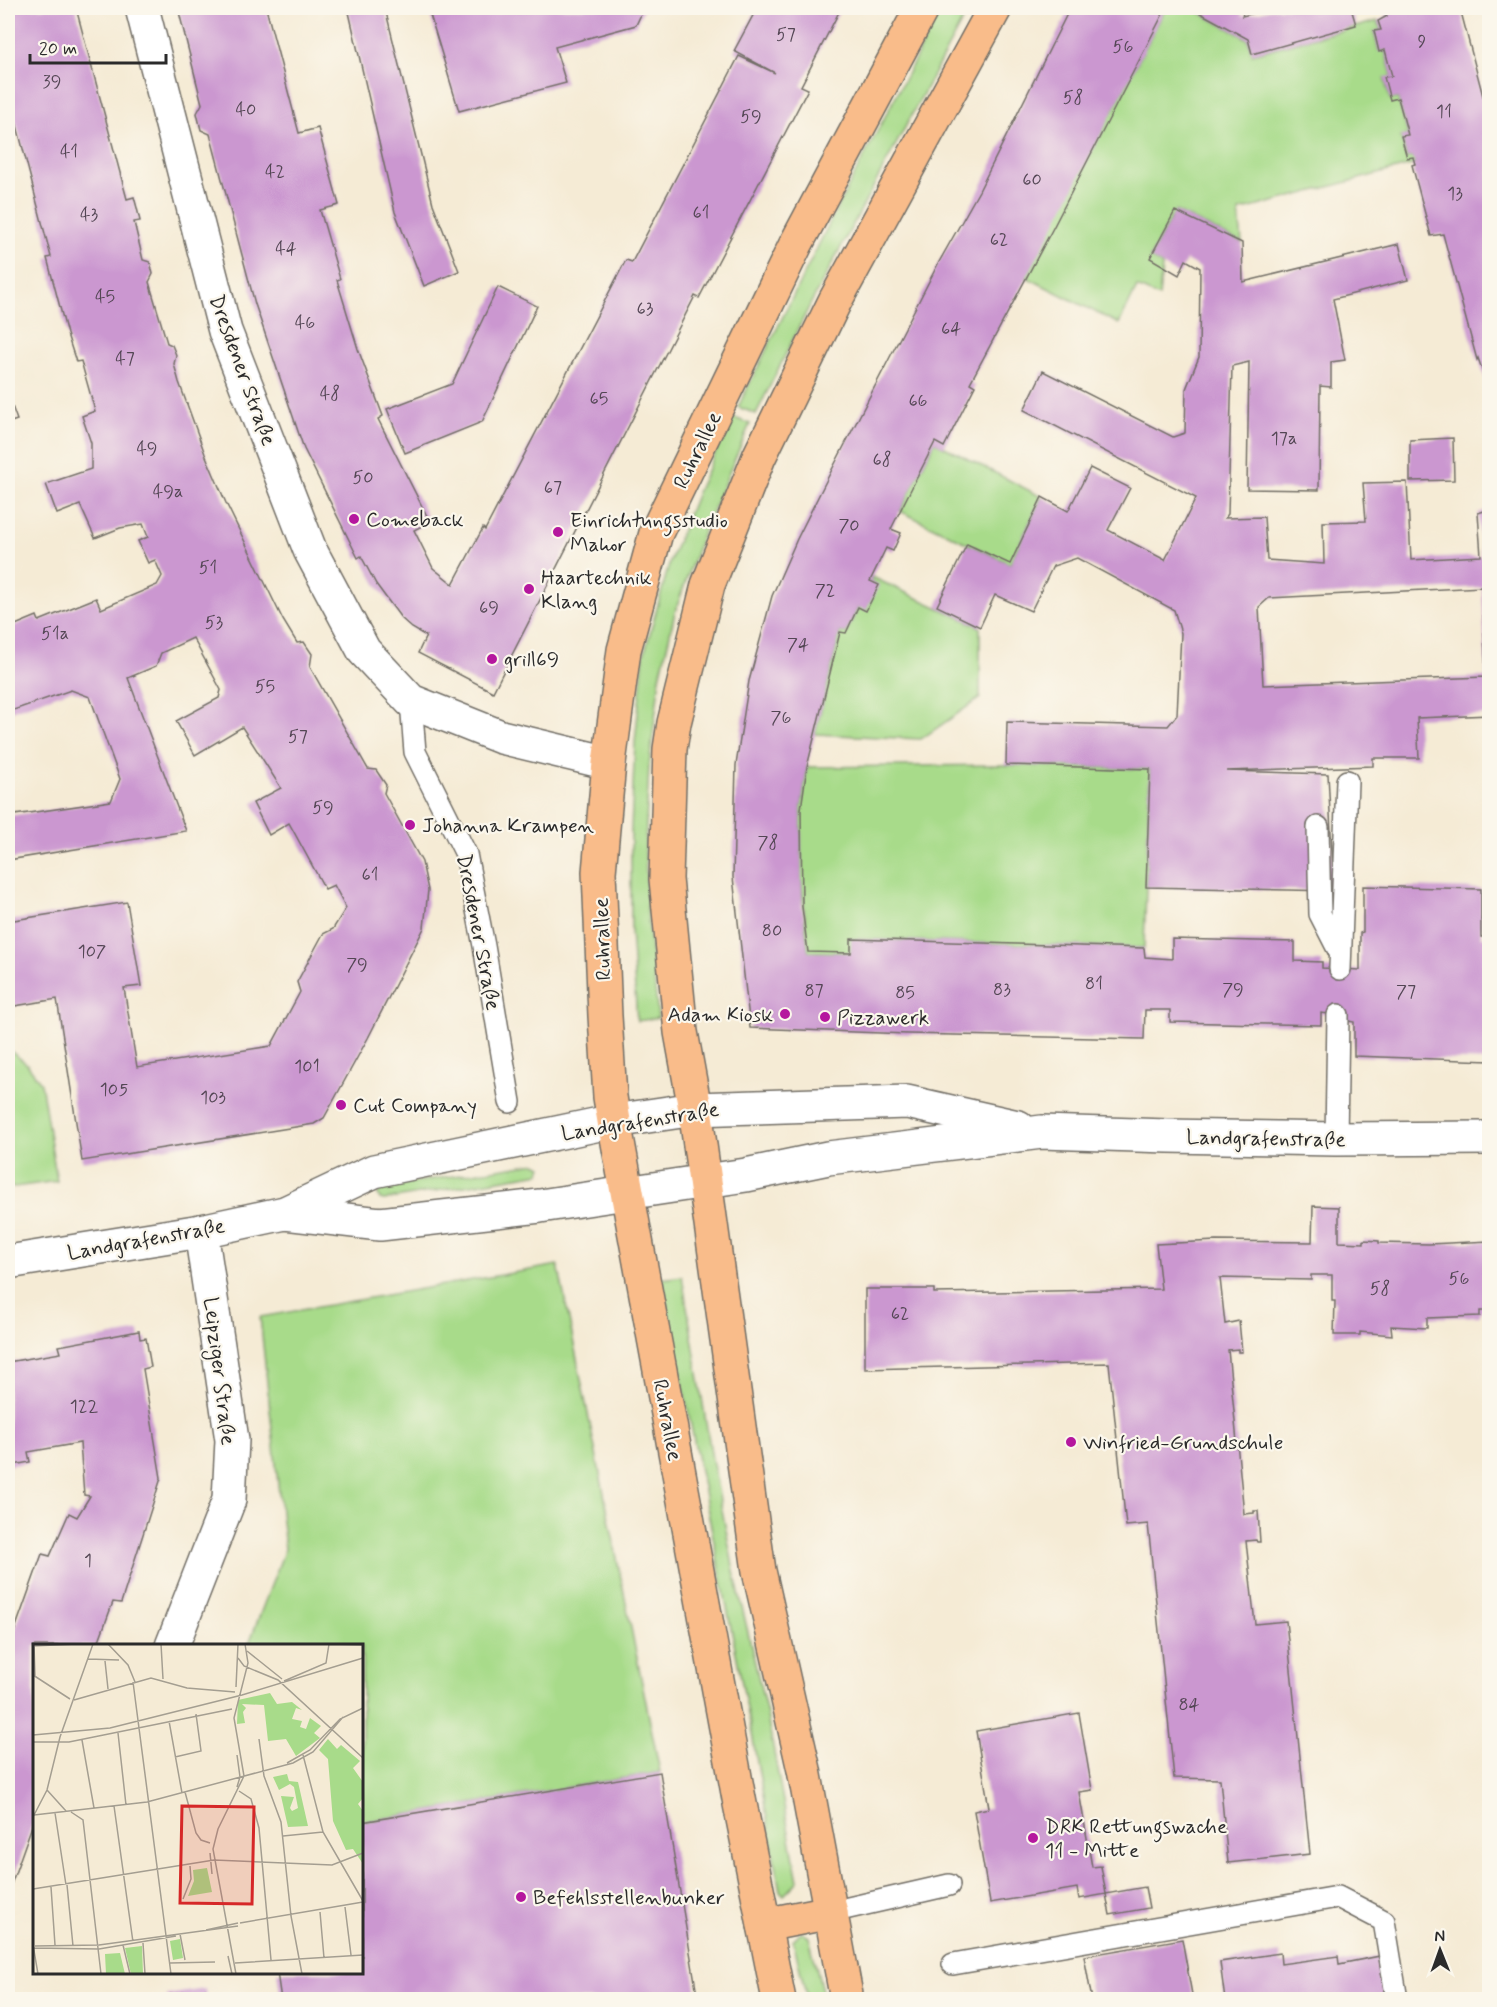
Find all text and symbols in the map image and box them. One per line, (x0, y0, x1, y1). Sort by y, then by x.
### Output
house number: 57 (776, 23, 796, 47)
scale bar (30, 27, 166, 65)
house number: 9 (1418, 30, 1427, 54)
house number: 56 (1113, 35, 1133, 59)
text: 20 m (39, 37, 77, 61)
house number: 39 (43, 70, 61, 94)
house number: 58 (1063, 86, 1083, 110)
house number: 40 (236, 98, 256, 122)
house number: 11 (1436, 100, 1452, 124)
house number: 59 (740, 105, 762, 129)
house number: 41 (60, 140, 78, 164)
house number: 42 (265, 160, 285, 184)
house number: 60 (1022, 168, 1042, 192)
house number: 13 (1447, 182, 1463, 206)
house number: 61 (693, 201, 709, 225)
house number: 43 (80, 203, 98, 227)
house number: 62 (990, 228, 1008, 252)
house number: 44 (275, 237, 297, 261)
house number: 45 (95, 285, 115, 309)
street label: Dresdener Straße (202, 291, 282, 450)
house number: 63 (637, 297, 654, 321)
house number: 46 (295, 311, 315, 335)
house number: 64 (941, 317, 961, 341)
house number: 47 (115, 347, 135, 371)
house number: 48 (320, 382, 340, 406)
house number: 65 (590, 387, 608, 411)
house number: 66 (908, 389, 928, 413)
street label: Ruhrallee (667, 407, 729, 494)
house number: 17a (1271, 427, 1297, 451)
house number: 49 (136, 437, 158, 461)
house number: 68 (872, 448, 892, 472)
house number: 50 (352, 466, 374, 490)
house number: 67 (544, 476, 562, 500)
house number: 49a (153, 480, 183, 504)
place label: Comeback (366, 506, 464, 534)
place label: Einrichtungsstudio Mahor (570, 507, 728, 559)
marker: Comeback (347, 512, 361, 526)
house number: 70 (838, 514, 860, 538)
marker: Einrichtungsstudio Mahor (551, 525, 565, 539)
house number: 51 (199, 556, 217, 580)
place label: Haartechnik Klang (541, 564, 652, 616)
house number: 72 (815, 579, 835, 603)
marker: Haartechnik Klang (522, 582, 536, 596)
house number: 69 (479, 596, 499, 620)
house number: 53 (205, 611, 224, 635)
house number: 51a (41, 622, 69, 646)
house number: 74 (787, 633, 809, 657)
place label: grill69 (504, 646, 559, 674)
marker: grill69 (485, 652, 499, 666)
house number: 55 (255, 675, 275, 699)
house number: 76 (771, 706, 791, 730)
house number: 57 (288, 725, 308, 749)
house number: 59 (312, 796, 334, 820)
place label: Johanna Krampen (422, 812, 595, 840)
marker: Johanna Krampen (403, 818, 417, 832)
house number: 78 (758, 831, 778, 855)
street label: Dresdener Straße (449, 852, 507, 1013)
house number: 61 (362, 863, 378, 887)
street label: Ruhrallee (588, 897, 618, 981)
house number: 80 (762, 919, 782, 943)
house number: 107 (78, 940, 106, 964)
house number: 79 (346, 953, 368, 977)
house number: 81 (1085, 972, 1103, 996)
house number: 83 (993, 978, 1011, 1002)
house number: 79 (1222, 978, 1244, 1002)
house number: 87 (804, 979, 824, 1003)
house number: 77 (1396, 980, 1416, 1004)
house number: 85 (895, 981, 915, 1005)
place label: Adam Kiosk (667, 1001, 773, 1029)
place label: Pizzawerk (837, 1004, 929, 1032)
marker: Adam Kiosk (778, 1007, 792, 1021)
marker: Pizzawerk (818, 1010, 832, 1024)
house number: 101 (294, 1055, 320, 1079)
house number: 105 (100, 1078, 128, 1102)
house number: 103 (200, 1086, 226, 1110)
place label: Cut Company (353, 1092, 477, 1120)
street label: Landgrafenstraße (559, 1096, 721, 1148)
marker: Cut Company (334, 1098, 348, 1112)
street label: Landgrafenstraße (1186, 1124, 1346, 1154)
street label: Landgrafenstraße (65, 1212, 227, 1268)
house number: 56 (1449, 1267, 1469, 1291)
house number: 58 (1370, 1277, 1390, 1301)
street label: Leipziger Straße (195, 1295, 242, 1447)
house number: 62 (891, 1302, 909, 1326)
street label: Ruhrallee (645, 1377, 689, 1464)
house number: 122 (70, 1395, 98, 1419)
place label: Winfried-Grundschule (1083, 1429, 1283, 1457)
marker: Winfried-Grundschule (1064, 1435, 1078, 1449)
house number: 1 (84, 1549, 92, 1573)
inset map (33, 1644, 363, 1974)
house number: 84 (1178, 1693, 1200, 1717)
place label: DRK Rettungswache 11 - Mitte (1045, 1813, 1227, 1865)
marker: DRK Rettungswache 11 - Mitte (1026, 1831, 1040, 1845)
place label: Befehlsstellenbunker (533, 1884, 725, 1912)
marker: Befehlsstellenbunker (514, 1890, 528, 1904)
north arrow (1410, 1920, 1470, 1980)
text: N (1434, 1926, 1445, 1947)

